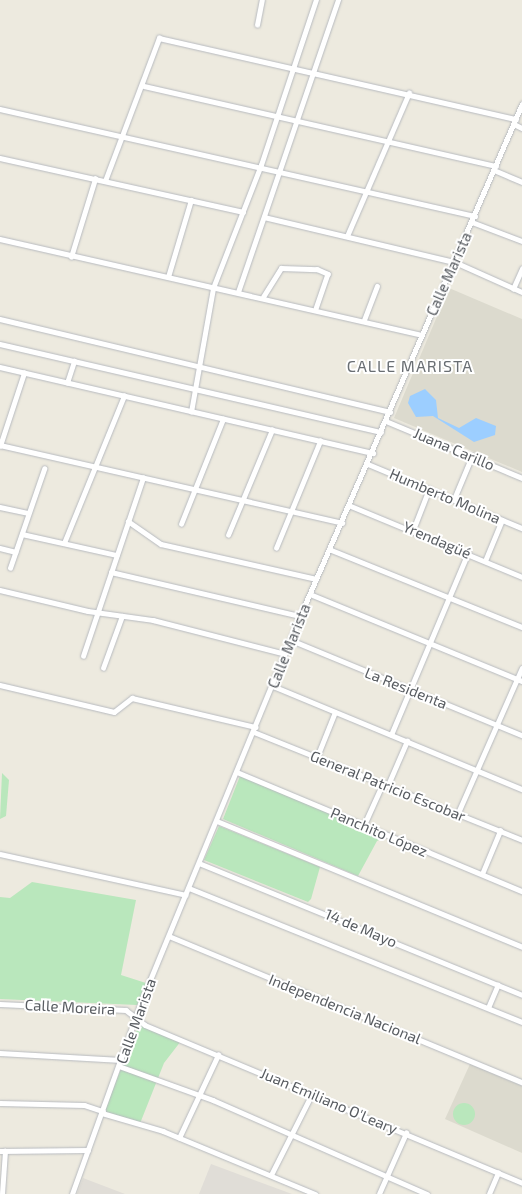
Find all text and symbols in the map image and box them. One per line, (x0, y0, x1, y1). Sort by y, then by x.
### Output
street label: Calle Marista (423, 229, 475, 319)
district label: CALLE MARISTA (345, 356, 475, 376)
street label: Juana Carillo (411, 424, 497, 474)
street label: Humberto Molina (387, 465, 503, 527)
street label: Yrendagüé (400, 518, 474, 562)
street label: Calle Marista (264, 601, 314, 691)
street label: La Residenta (362, 663, 450, 713)
street label: General Patricio Escobar (308, 747, 468, 825)
street label: Panchito López (328, 803, 430, 861)
street label: 14 de Mayo (322, 905, 400, 951)
street label: Independencia Nacional (266, 970, 424, 1048)
street label: Calle Marista (112, 976, 160, 1066)
street label: Calle Moreira (24, 996, 116, 1018)
street label: Juan Emiliano O'Leary (258, 1064, 400, 1138)

